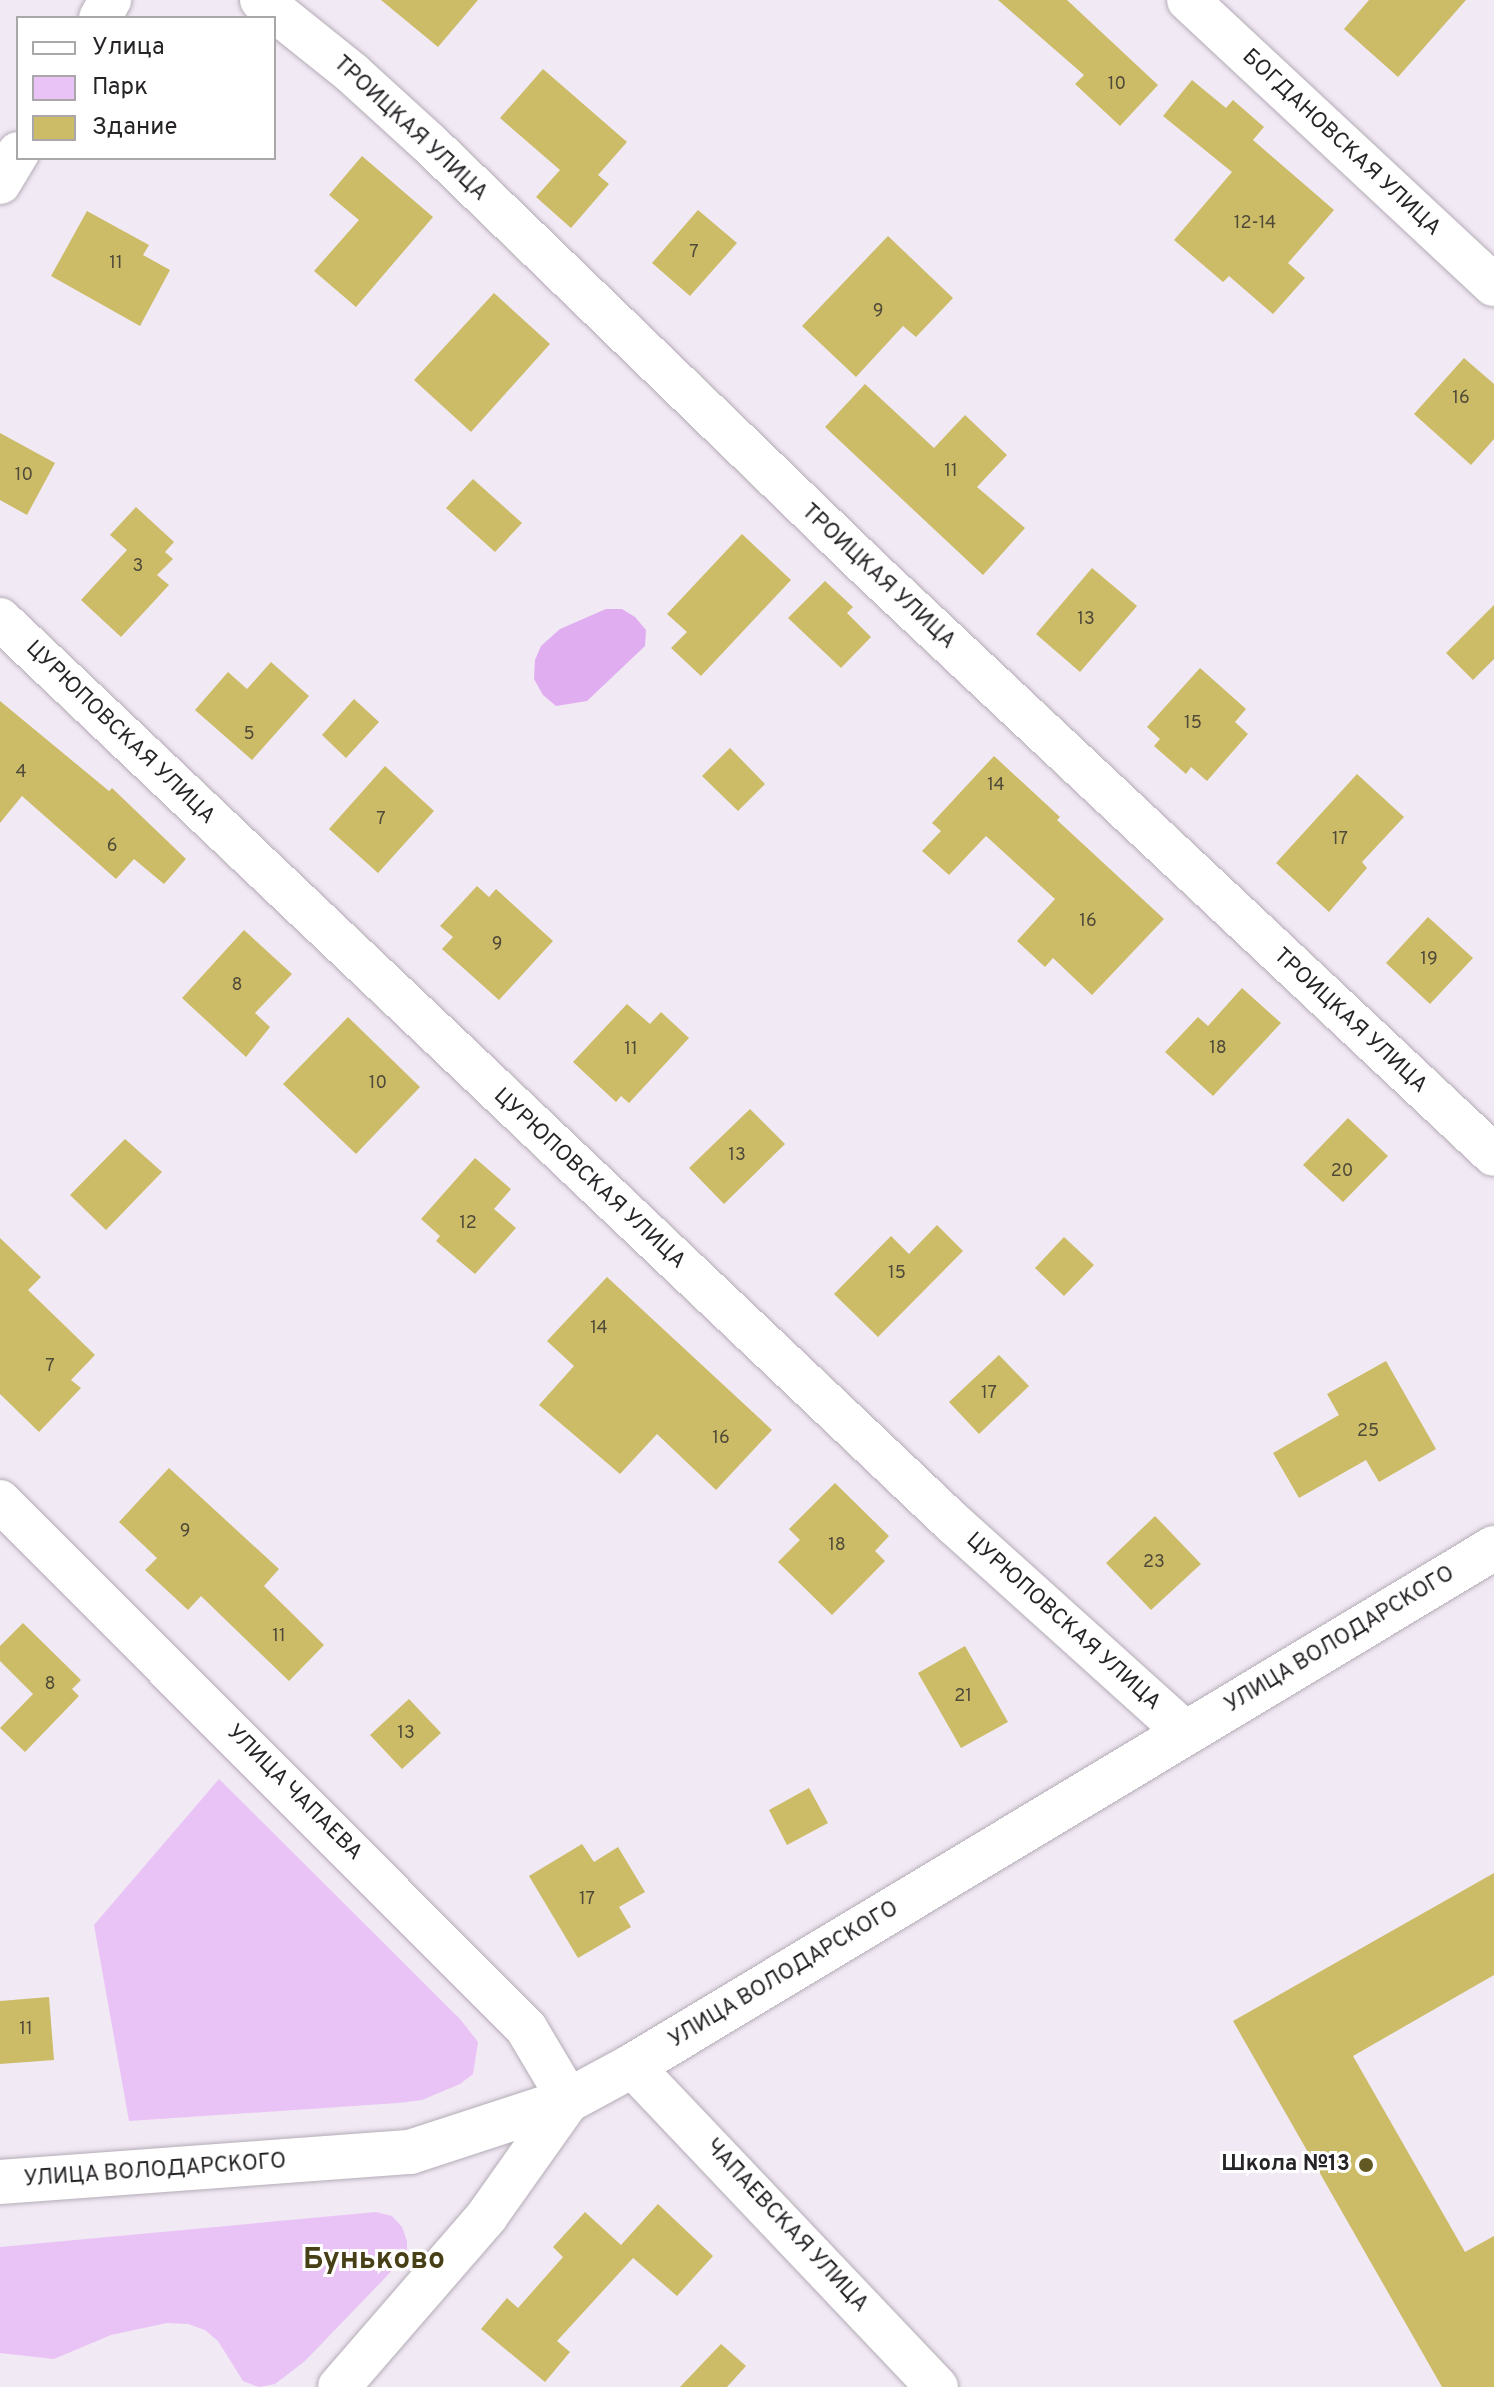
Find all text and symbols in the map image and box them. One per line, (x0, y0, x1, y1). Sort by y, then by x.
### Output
legend (16, 16, 276, 160)
text: Улица (92, 33, 165, 63)
street label: БОГДАНОВСКАЯ УЛИЦА (1236, 44, 1446, 242)
street label: ТРОИЦКАЯ УЛИЦА (328, 51, 492, 207)
text: Парк (92, 73, 148, 103)
house number: 10 (1108, 74, 1126, 96)
text: Здание (92, 113, 178, 143)
house number: 12-14 (1234, 213, 1276, 235)
house number: 7 (689, 242, 699, 264)
house number: 11 (109, 253, 123, 275)
house number: 9 (873, 301, 883, 323)
house number: 16 (1452, 388, 1470, 410)
house number: 11 (944, 461, 958, 483)
house number: 10 (15, 465, 33, 487)
street label: ТРОИЦКАЯ УЛИЦА (796, 499, 960, 655)
house number: 3 (133, 556, 143, 578)
house number: 13 (1077, 609, 1095, 631)
street label: ЦУРЮПОВСКАЯ УЛИЦА (20, 636, 220, 830)
house number: 15 (1184, 713, 1202, 735)
house number: 5 (243, 724, 255, 746)
house number: 4 (15, 762, 27, 784)
house number: 14 (987, 775, 1005, 797)
house number: 7 (376, 809, 386, 831)
house number: 17 (1332, 829, 1348, 851)
house number: 6 (107, 836, 117, 858)
house number: 16 (1079, 911, 1097, 933)
house number: 9 (492, 934, 502, 956)
street label: ТРОИЦКАЯ УЛИЦА (1268, 943, 1432, 1099)
house number: 19 (1420, 949, 1438, 971)
house number: 8 (232, 975, 242, 997)
house number: 18 (1209, 1038, 1227, 1060)
house number: 11 (624, 1039, 638, 1061)
house number: 10 (369, 1073, 387, 1095)
street label: ЦУРЮПОВСКАЯ УЛИЦА (488, 1083, 690, 1275)
house number: 13 (728, 1145, 746, 1167)
house number: 20 (1331, 1161, 1353, 1183)
house number: 12 (459, 1213, 477, 1235)
house number: 15 (888, 1263, 906, 1285)
house number: 14 (590, 1318, 608, 1340)
house number: 7 (45, 1356, 55, 1378)
house number: 17 (981, 1383, 997, 1405)
house number: 25 (1357, 1421, 1379, 1443)
house number: 16 (712, 1428, 730, 1450)
house number: 9 (180, 1521, 190, 1543)
street label: ЦУРЮПОВСКАЯ УЛИЦА (960, 1528, 1166, 1716)
house number: 18 (828, 1535, 846, 1557)
house number: 23 (1143, 1552, 1165, 1574)
street label: УЛИЦА ВОЛОДАРСКОГО (1220, 1561, 1460, 1719)
house number: 11 (272, 1626, 286, 1648)
house number: 8 (45, 1674, 55, 1696)
house number: 21 (954, 1686, 972, 1708)
street label: УЛИЦА ЧАПАЕВА (220, 1719, 368, 1867)
house number: 13 (397, 1723, 415, 1745)
house number: 17 (579, 1889, 595, 1911)
street label: УЛИЦА ВОЛОДАРСКОГО (664, 1896, 904, 2054)
house number: 11 (19, 2019, 33, 2041)
street label: ЧАПАЕВСКАЯ УЛИЦА (699, 2134, 873, 2318)
street label: УЛИЦА ВОЛОДАРСКОГО (22, 2149, 288, 2193)
place label: Школа №13 (1221, 2152, 1350, 2178)
marker: Школа №13 (1357, 2156, 1375, 2174)
district label: Буньково (303, 2243, 445, 2279)

